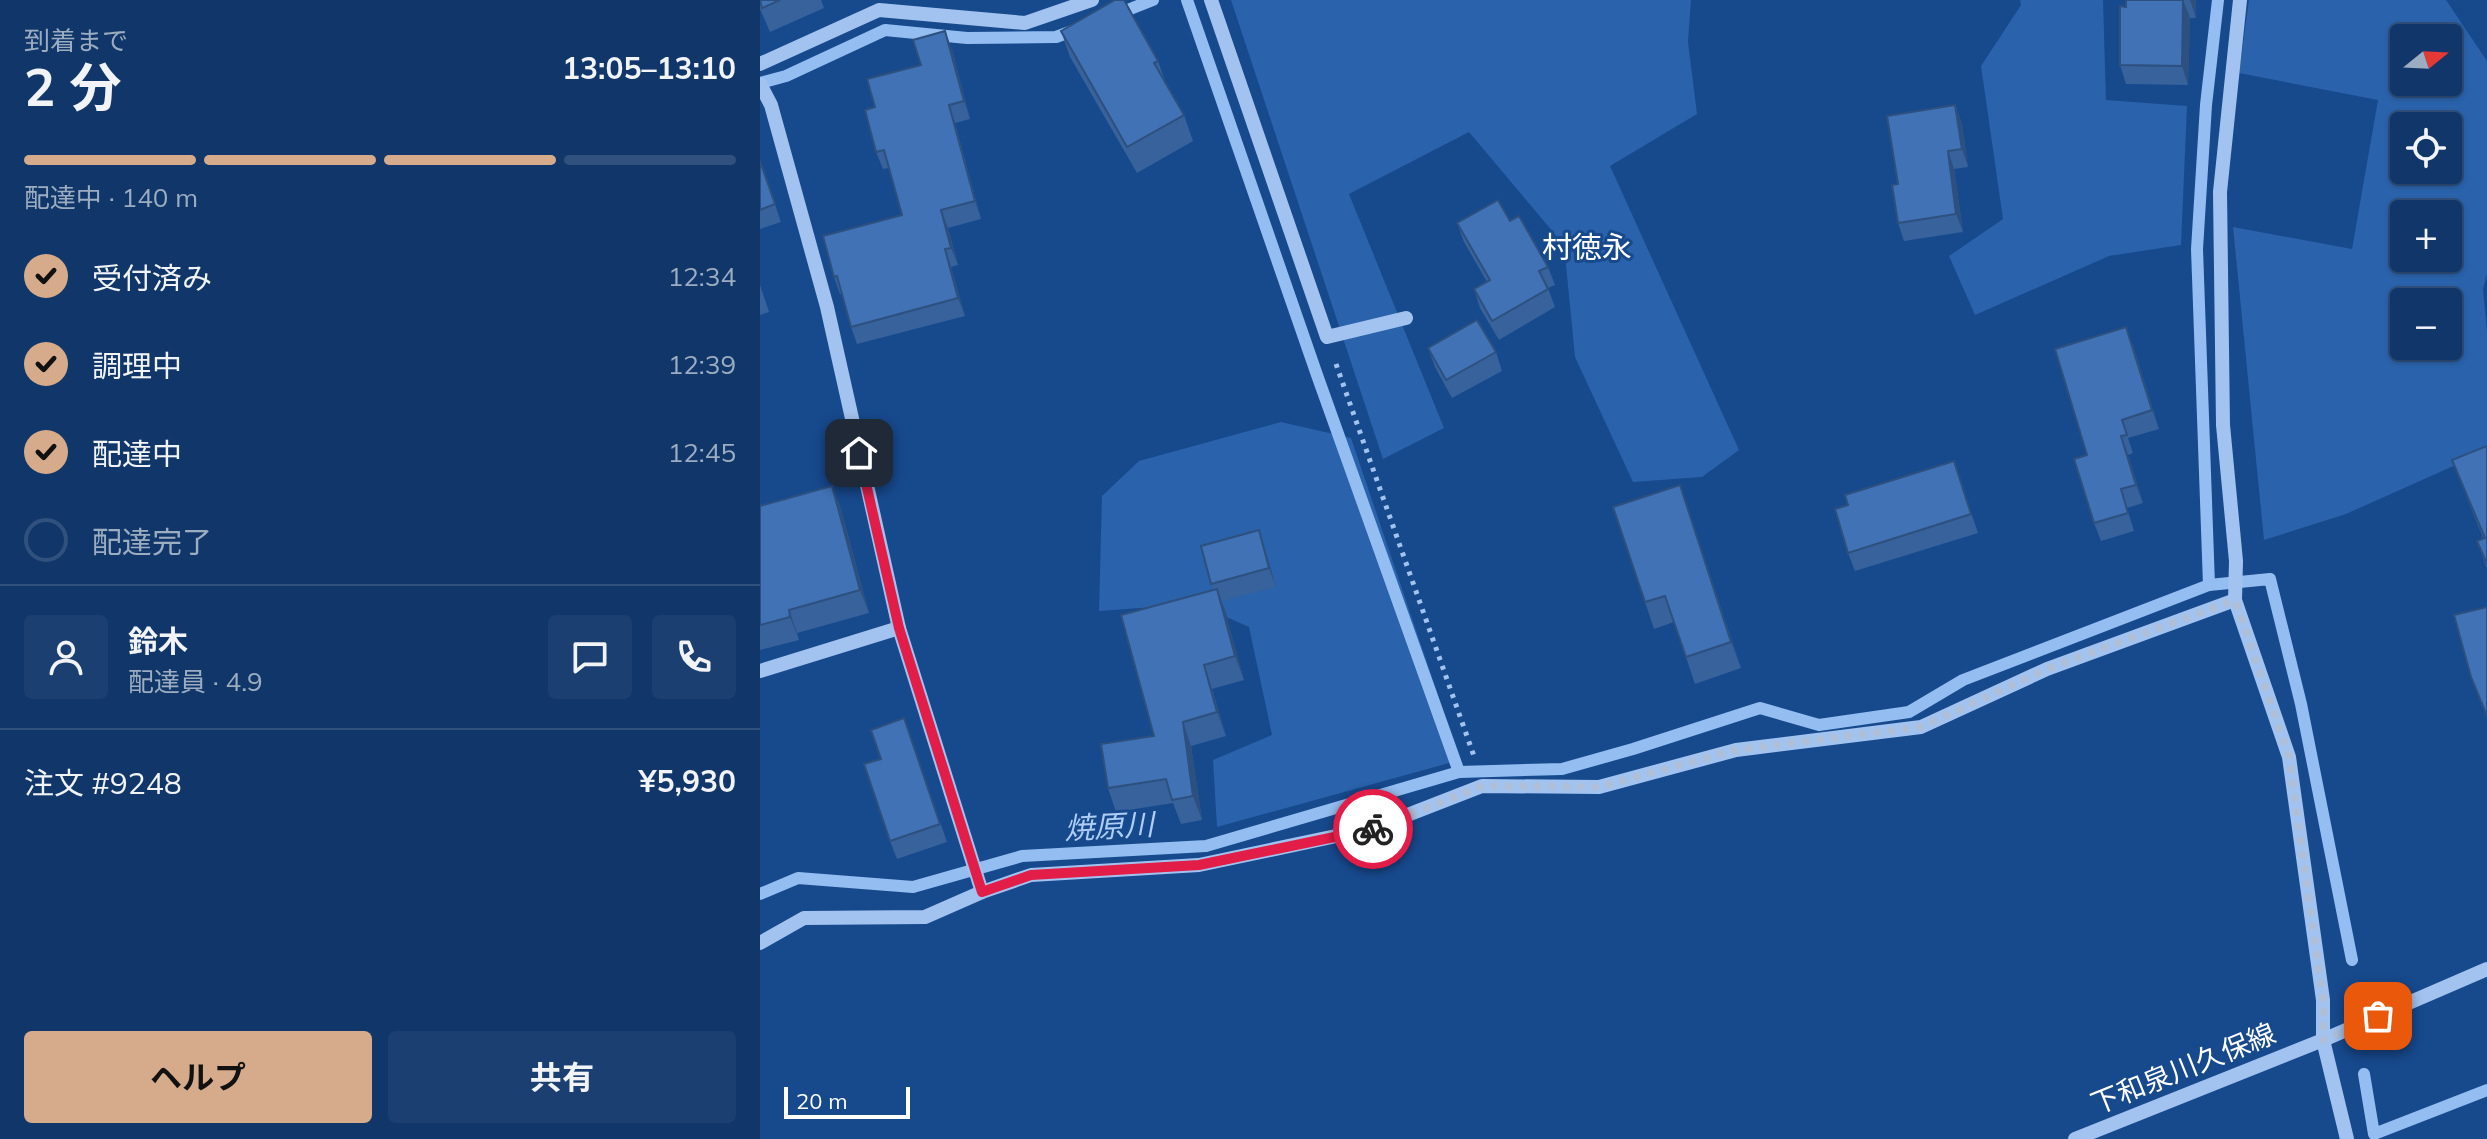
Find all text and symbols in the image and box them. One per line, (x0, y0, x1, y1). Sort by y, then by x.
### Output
text: 到着まで (24, 24, 128, 57)
north arrow (2390, 24, 2462, 96)
map controls (2390, 24, 2462, 360)
text: 13:05–13:10 (562, 49, 736, 87)
text: 2 分 (24, 54, 121, 119)
button: locate (2390, 112, 2462, 184)
text: 配達中 · 140 m (24, 181, 198, 214)
button: + (2390, 200, 2462, 272)
district label: 村徳永 (1542, 228, 1632, 266)
icon: check (24, 254, 68, 298)
text: 受付済み (92, 259, 212, 297)
text: 12:34 (668, 260, 736, 293)
button: − (2390, 288, 2462, 360)
icon: check (24, 342, 68, 386)
text: 調理中 (92, 347, 182, 385)
text: 12:39 (668, 348, 736, 381)
pin (825, 419, 893, 487)
icon: check (24, 430, 68, 474)
icon: home (837, 431, 881, 475)
text: 配達中 (92, 435, 182, 473)
text: 12:45 (668, 436, 736, 469)
text: 配達完了 (92, 523, 212, 561)
button: person (24, 615, 108, 699)
button: chat (548, 615, 632, 699)
button: phone (652, 615, 736, 699)
text: 鈴木 (128, 622, 188, 660)
text: 配達員 · 4.9 (128, 665, 263, 698)
text: ¥5,930 (639, 762, 736, 800)
text: 注文 #9248 (24, 764, 182, 802)
courier (1333, 789, 1413, 869)
water label: 焼原川 (1063, 805, 1158, 847)
icon: bike (1351, 807, 1395, 851)
pin (2344, 982, 2412, 1050)
icon: bag (2356, 994, 2400, 1038)
street label: 下和泉川久保線 (2086, 1015, 2280, 1121)
button: ヘルプ (24, 1031, 372, 1123)
button: 共有 (388, 1031, 736, 1123)
scale bar (784, 1083, 910, 1119)
text: 20 m (796, 1087, 847, 1115)

